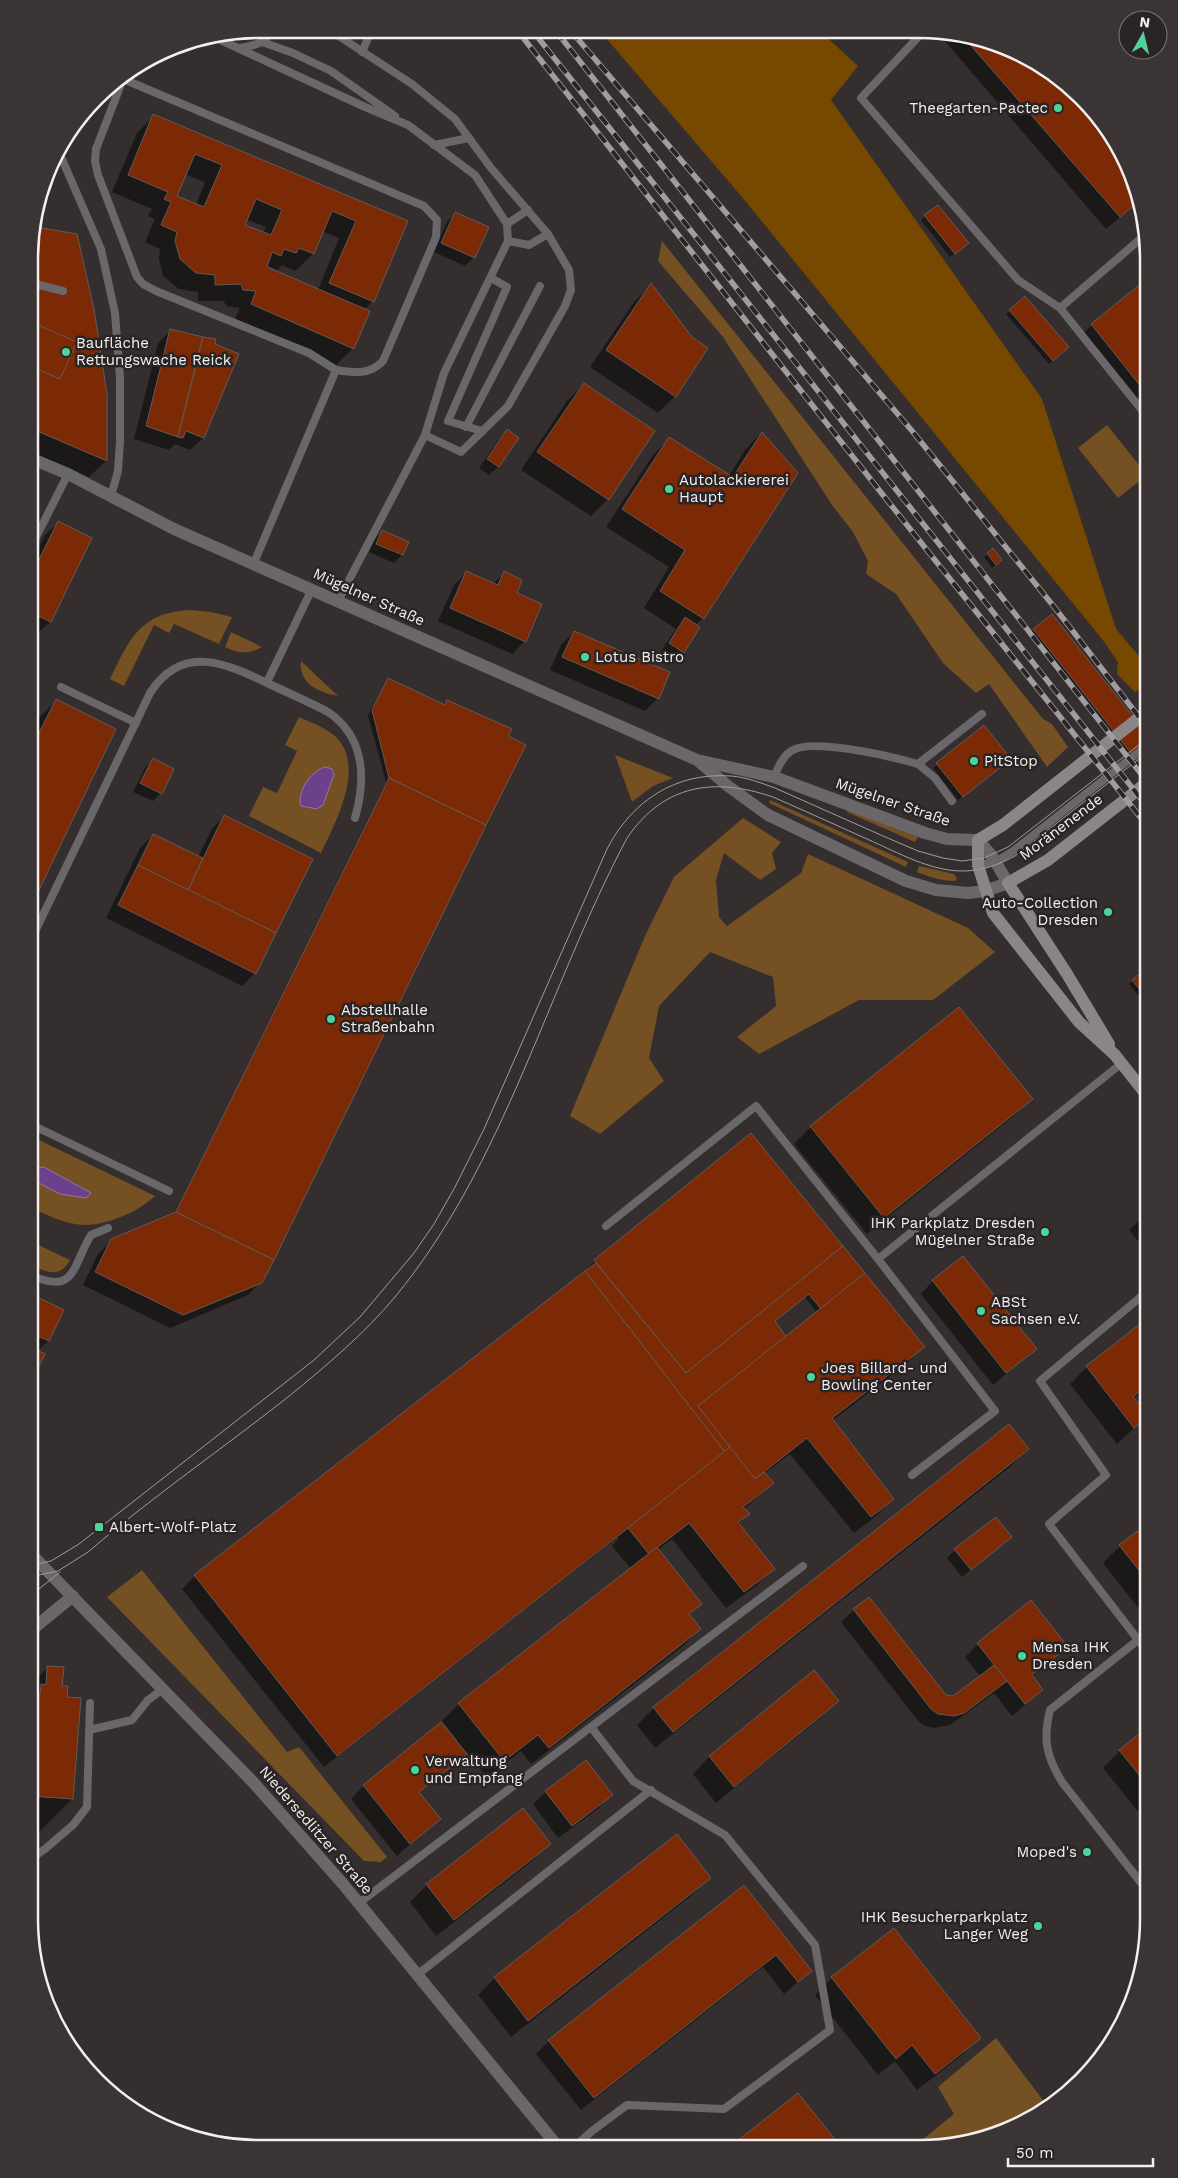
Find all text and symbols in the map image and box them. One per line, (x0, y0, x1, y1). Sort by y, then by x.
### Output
north arrow (1118, 10, 1168, 60)
text: N (1139, 13, 1151, 31)
place label: Theegarten-Pactec (909, 99, 1048, 117)
marker: Theegarten-Pactec (1052, 102, 1064, 114)
place label: Baufläche Rettungswache Reick (76, 334, 232, 369)
marker: Baufläche Rettungswache Reick (60, 346, 72, 358)
place label: Autolackiererei Haupt (679, 471, 789, 506)
marker: Autolackiererei Haupt (663, 483, 675, 495)
street label: Mügelner Straße (310, 564, 428, 630)
place label: Lotus Bistro (595, 648, 684, 666)
marker: Lotus Bistro (579, 651, 591, 663)
place label: PitStop (984, 752, 1038, 770)
marker: PitStop (968, 755, 980, 767)
street label: Mügelner Straße (833, 774, 953, 830)
street label: Moränenende (1016, 790, 1106, 864)
place label: Auto-Collection Dresden (982, 894, 1098, 929)
marker: Auto-Collection Dresden (1102, 906, 1114, 918)
place label: Abstellhalle Straßenbahn (341, 1001, 435, 1036)
marker: Abstellhalle Straßenbahn (325, 1013, 337, 1025)
place label: IHK Parkplatz Dresden Mügelner Straße (870, 1214, 1035, 1249)
marker: IHK Parkplatz Dresden Mügelner Straße (1039, 1226, 1051, 1238)
place label: ABSt Sachsen e.V. (991, 1293, 1080, 1328)
marker: ABSt Sachsen e.V. (975, 1305, 987, 1317)
place label: Joes Billard- und Bowling Center (821, 1359, 948, 1394)
marker: Joes Billard- und Bowling Center (805, 1371, 817, 1383)
place label: Albert-Wolf-Platz (109, 1518, 237, 1536)
marker: Albert-Wolf-Platz (93, 1521, 105, 1533)
place label: Mensa IHK Dresden (1032, 1638, 1109, 1673)
marker: Mensa IHK Dresden (1016, 1650, 1028, 1662)
place label: Verwaltung und Empfang (425, 1752, 522, 1787)
street label: Niedersedlitzer Straße (255, 1762, 377, 1898)
marker: Verwaltung und Empfang (409, 1764, 421, 1776)
place label: Moped's (1017, 1843, 1077, 1861)
marker: Moped's (1081, 1846, 1093, 1858)
place label: IHK Besucherparkplatz Langer Weg (861, 1908, 1028, 1943)
marker: IHK Besucherparkplatz Langer Weg (1032, 1920, 1044, 1932)
scale bar (1008, 2136, 1153, 2168)
text: 50 m (1016, 2144, 1053, 2162)

